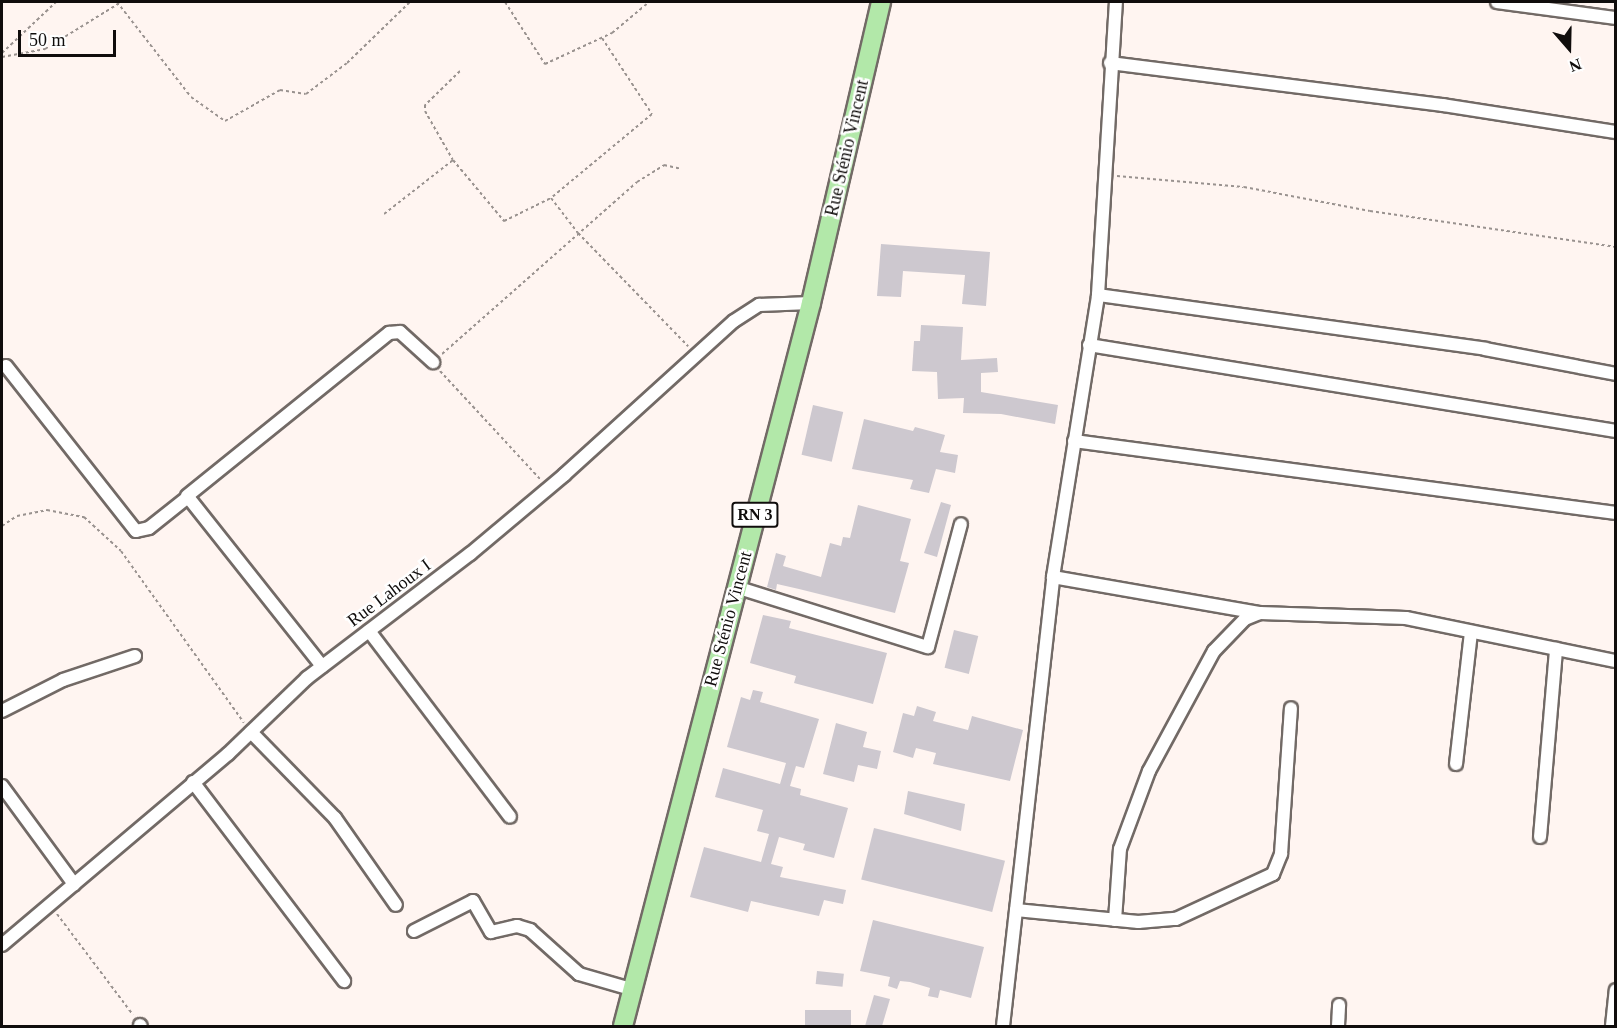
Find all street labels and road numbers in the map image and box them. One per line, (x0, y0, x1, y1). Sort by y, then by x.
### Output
street label: Rue Sténio Vincent (821, 77, 873, 219)
road number: RN 3 (731, 502, 779, 528)
street label: Rue Sténio Vincent (699, 549, 757, 689)
street label: Rue Lahoux I (343, 555, 435, 631)

